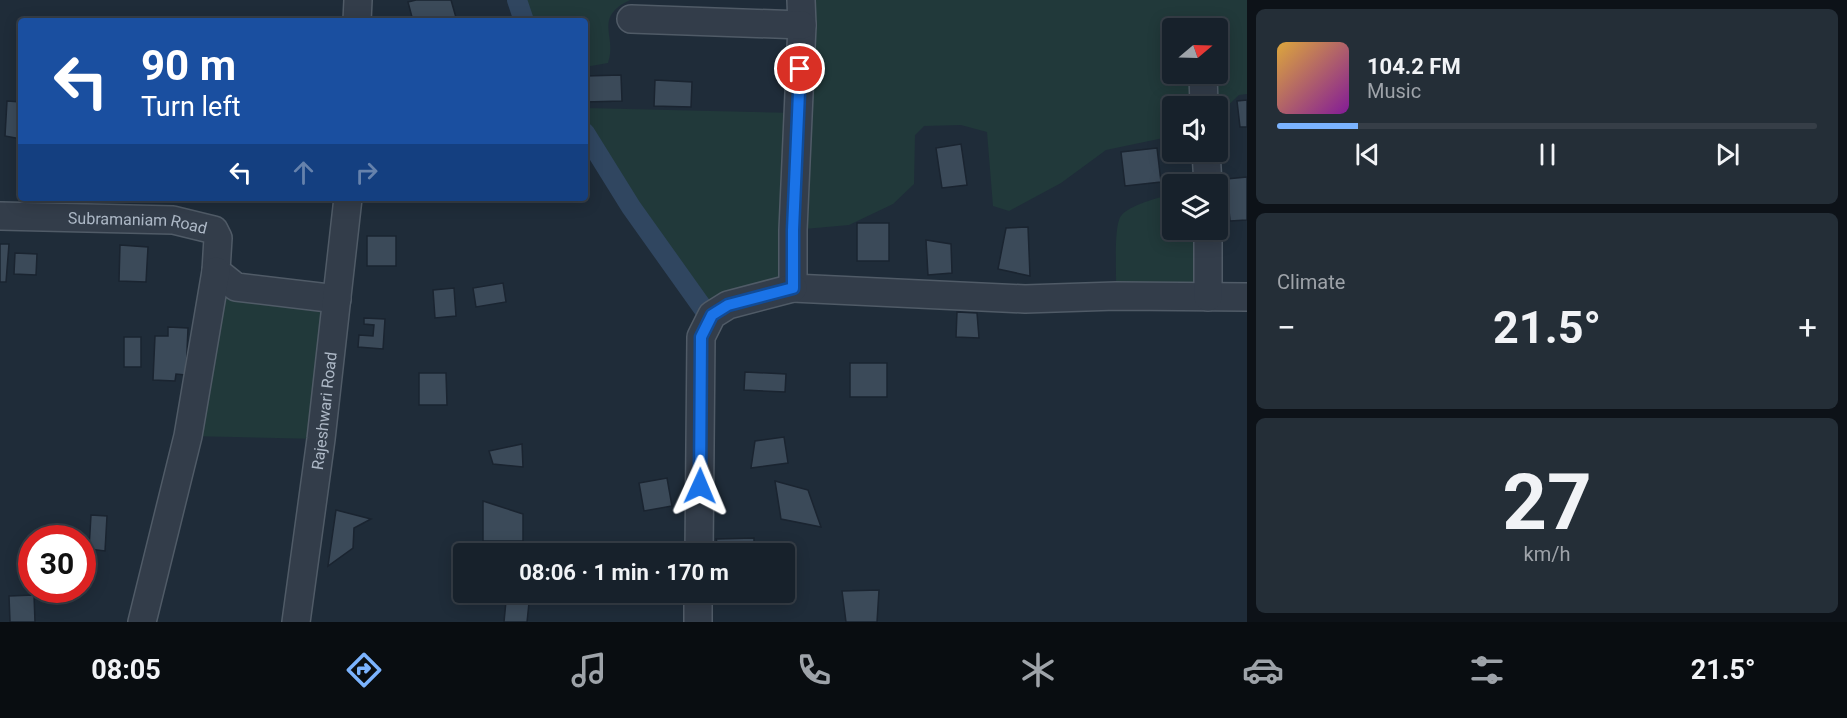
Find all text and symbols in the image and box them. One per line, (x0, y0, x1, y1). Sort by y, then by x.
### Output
north arrow (1162, 18, 1228, 84)
map controls (1162, 18, 1228, 240)
text: 90 m (141, 41, 236, 90)
icon: left (42, 42, 120, 120)
pin (774, 43, 825, 94)
icon: arrive (783, 52, 816, 85)
text: 104.2 FM (1367, 54, 1461, 79)
text: Music (1367, 79, 1421, 103)
text: Turn left (141, 91, 241, 123)
button: sound (1162, 96, 1228, 162)
icon: previous (1351, 138, 1384, 171)
icon: pause (1531, 138, 1564, 171)
icon: next (1711, 138, 1744, 171)
icon: left (224, 156, 257, 189)
icon: ahead (287, 156, 320, 189)
icon: right (350, 156, 383, 189)
button: layers (1162, 174, 1228, 240)
street label: Subramaniam Road (68, 208, 209, 238)
text: Climate (1277, 270, 1345, 294)
text: 21.5° (1493, 301, 1601, 354)
text: − (1277, 308, 1296, 347)
text: + (1798, 308, 1817, 347)
street label: Rajeshwari Road (307, 351, 340, 471)
position arrow (668, 454, 732, 518)
text: 27 (1502, 457, 1592, 548)
speed limit sign: 30 (18, 525, 96, 603)
text: km/h (1524, 542, 1570, 566)
text: 08:06 · 1 min · 170 m (519, 560, 729, 585)
icon: directions (343, 649, 385, 691)
icon: music (568, 649, 610, 691)
icon: phone (793, 649, 835, 691)
icon: climate (1017, 649, 1059, 691)
icon: car (1242, 649, 1284, 691)
icon: filters (1466, 649, 1508, 691)
text: 08:05 (91, 654, 161, 686)
text: 21.5° (1691, 654, 1756, 686)

